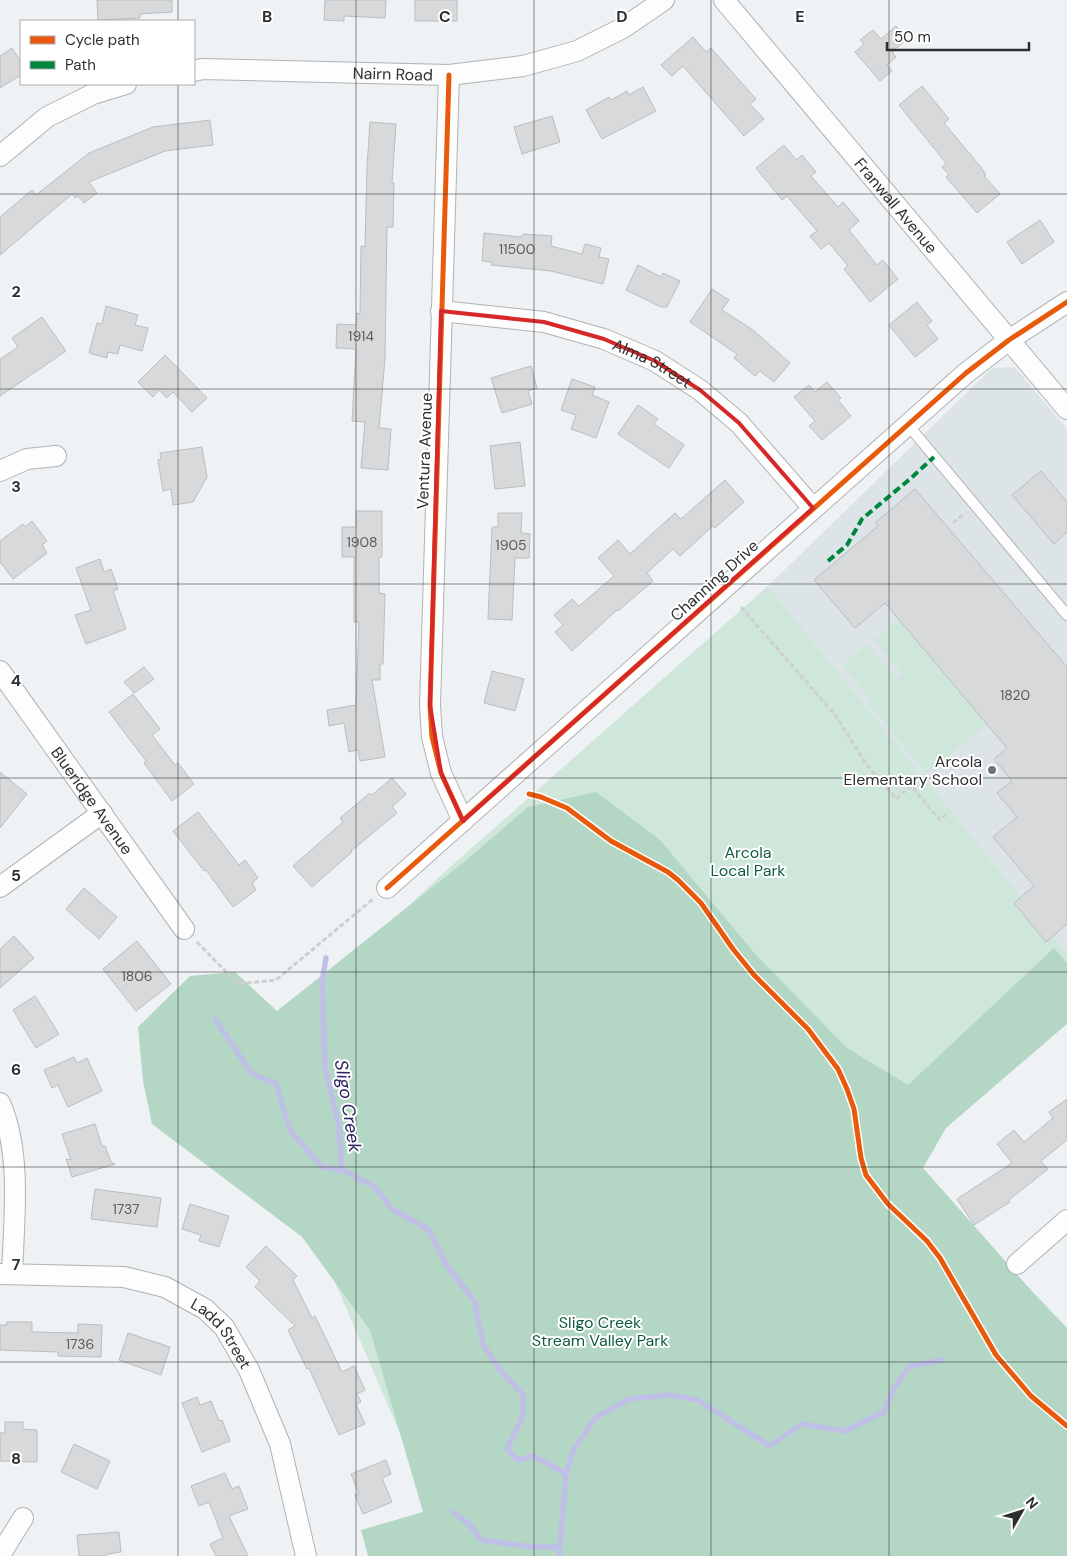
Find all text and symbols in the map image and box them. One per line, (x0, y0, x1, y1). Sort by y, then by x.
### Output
text: B (262, 6, 272, 27)
text: C (439, 6, 451, 27)
text: D (616, 6, 628, 27)
text: E (795, 6, 805, 27)
legend (20, 20, 195, 85)
scale bar (887, 20, 1030, 52)
text: 50 m (894, 27, 931, 47)
text: Cycle path (65, 30, 140, 50)
text: Path (65, 55, 96, 75)
street label: Nairn Road (352, 63, 433, 86)
street label: Franwall Avenue (850, 153, 942, 258)
house number: 11500 (499, 240, 535, 258)
text: 2 (11, 281, 21, 302)
house number: 1914 (348, 327, 374, 345)
street label: Alma Street (609, 334, 696, 393)
street label: Ventura Avenue (412, 392, 437, 510)
text: 3 (11, 476, 21, 497)
house number: 1908 (346, 533, 378, 551)
street label: Channing Drive (666, 535, 763, 626)
house number: 1905 (495, 536, 527, 554)
text: 4 (11, 670, 21, 691)
house number: 1820 (1000, 686, 1030, 704)
street label: Blueridge Avenue (46, 743, 138, 859)
place label: Arcola Elementary School (844, 751, 982, 790)
marker: Arcola Elementary School (986, 764, 998, 776)
park label: Arcola Local Park (711, 842, 785, 881)
text: 5 (11, 865, 21, 886)
house number: 1806 (121, 967, 153, 985)
water label: Sligo Creek (329, 1058, 367, 1155)
text: 6 (11, 1059, 21, 1080)
house number: 1737 (113, 1200, 140, 1218)
text: 7 (12, 1254, 21, 1275)
street label: Ladd Street (187, 1293, 256, 1373)
park label: Sligo Creek Stream Valley Park (532, 1312, 668, 1351)
house number: 1736 (66, 1335, 94, 1353)
text: 8 (11, 1448, 21, 1469)
north arrow (997, 1486, 1047, 1536)
text: N (1022, 1493, 1042, 1512)

